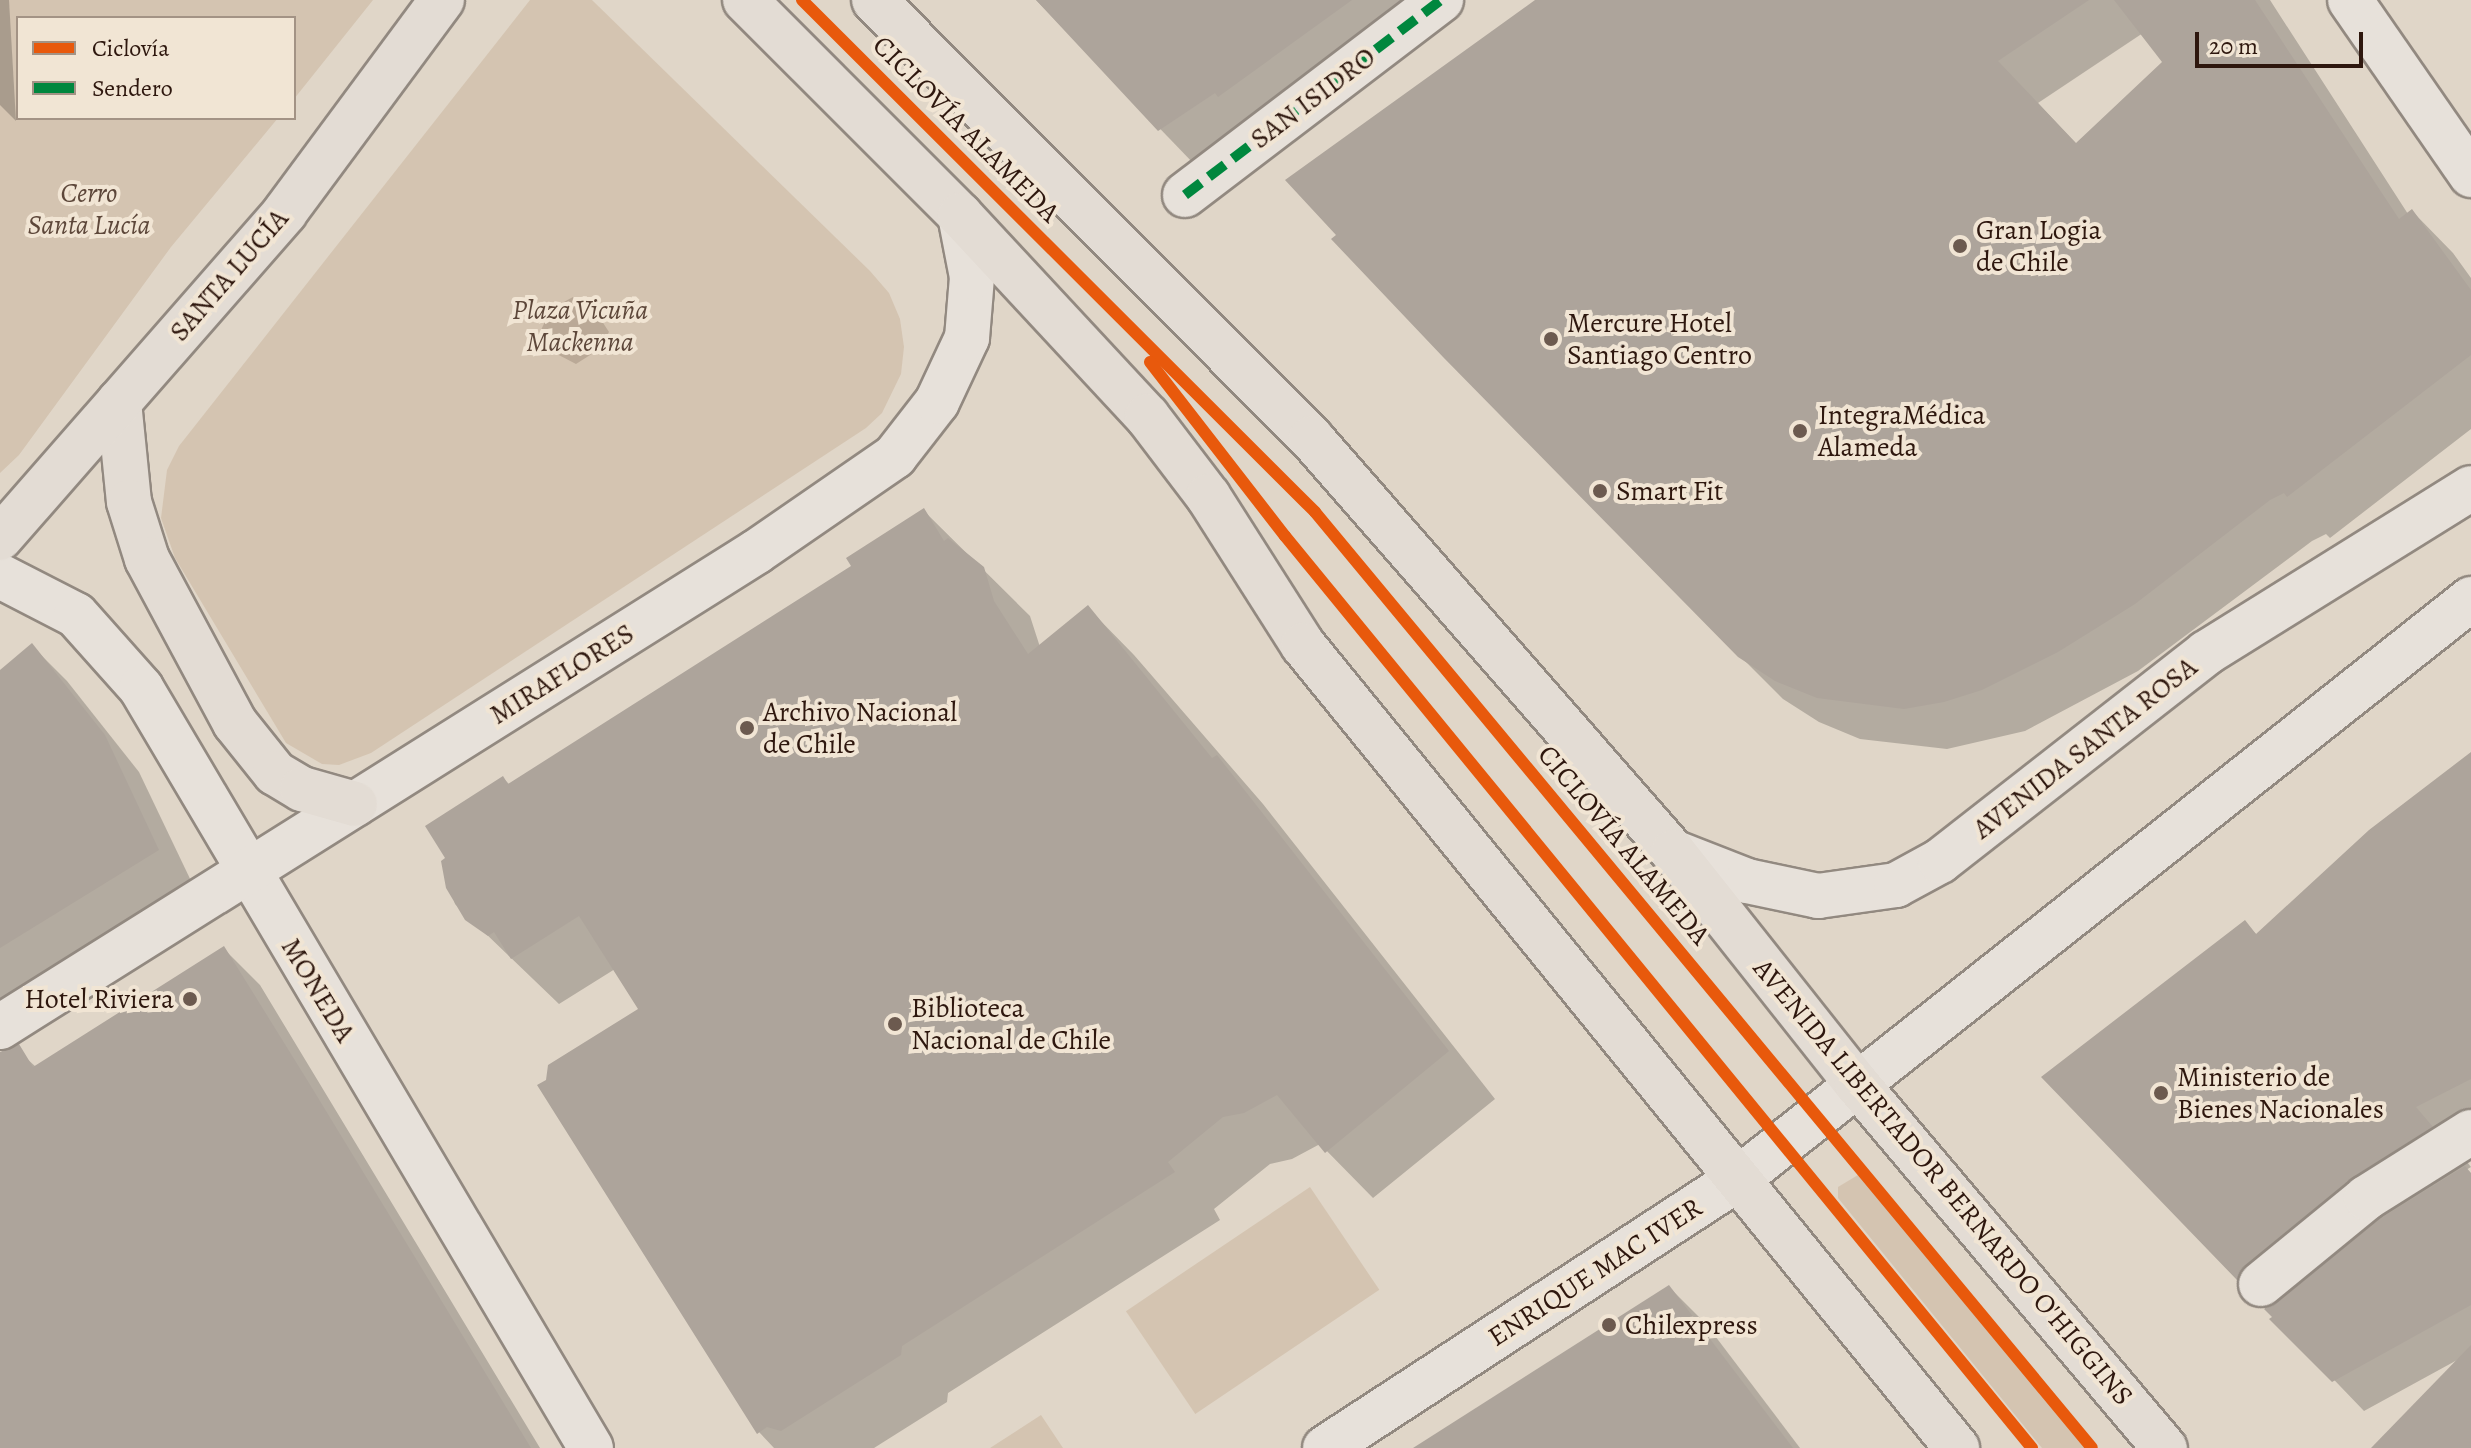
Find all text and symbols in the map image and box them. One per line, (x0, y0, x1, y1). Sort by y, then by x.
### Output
legend (16, 16, 296, 120)
scale bar (2199, 16, 2367, 66)
street label: CICLOVÍA ALAMEDA (866, 29, 1066, 229)
text: 20 m (2209, 30, 2258, 62)
text: Ciclovía (92, 32, 170, 64)
street label: SAN ISIDRO (1244, 40, 1382, 156)
text: Sendero (92, 72, 173, 104)
park label: Cerro Santa Lucía (28, 176, 150, 242)
street label: SANTA LUCÍA (162, 202, 296, 348)
place label: Gran Logia de Chile (1976, 213, 2102, 279)
marker: Gran Logia de Chile (1951, 237, 1969, 255)
park label: Plaza Vicuña Mackenna (512, 293, 648, 359)
place label: Mercure Hotel Santiago Centro (1567, 306, 1752, 372)
marker: Mercure Hotel Santiago Centro (1542, 330, 1560, 348)
place label: IntegraMédica Alameda (1818, 398, 1985, 464)
marker: IntegraMédica Alameda (1789, 420, 1811, 442)
place label: Smart Fit (1616, 474, 1723, 508)
marker: Smart Fit (1591, 482, 1609, 500)
street label: MIRAFLORES (484, 616, 640, 732)
street label: AVENIDA SANTA ROSA (1966, 650, 2204, 846)
place label: Archivo Nacional de Chile (763, 695, 957, 761)
marker: Archivo Nacional de Chile (738, 719, 756, 737)
street label: CICLOVÍA ALAMEDA (1531, 738, 1717, 952)
street label: MONEDA (274, 932, 362, 1048)
street label: AVENIDA LIBERTADOR BERNARDO O'HIGGINS (1746, 952, 2140, 1412)
place label: Hotel Riviera (24, 982, 174, 1016)
marker: Hotel Riviera (181, 990, 199, 1008)
place label: Biblioteca Nacional de Chile (911, 991, 1111, 1057)
marker: Biblioteca Nacional de Chile (886, 1015, 904, 1033)
place label: Ministerio de Bienes Nacionales (2177, 1060, 2384, 1126)
marker: Ministerio de Bienes Nacionales (2152, 1084, 2170, 1102)
street label: ENRIQUE MAC IVER (1482, 1190, 1708, 1354)
place label: Chilexpress (1625, 1308, 1758, 1342)
marker: Chilexpress (1600, 1316, 1618, 1334)

